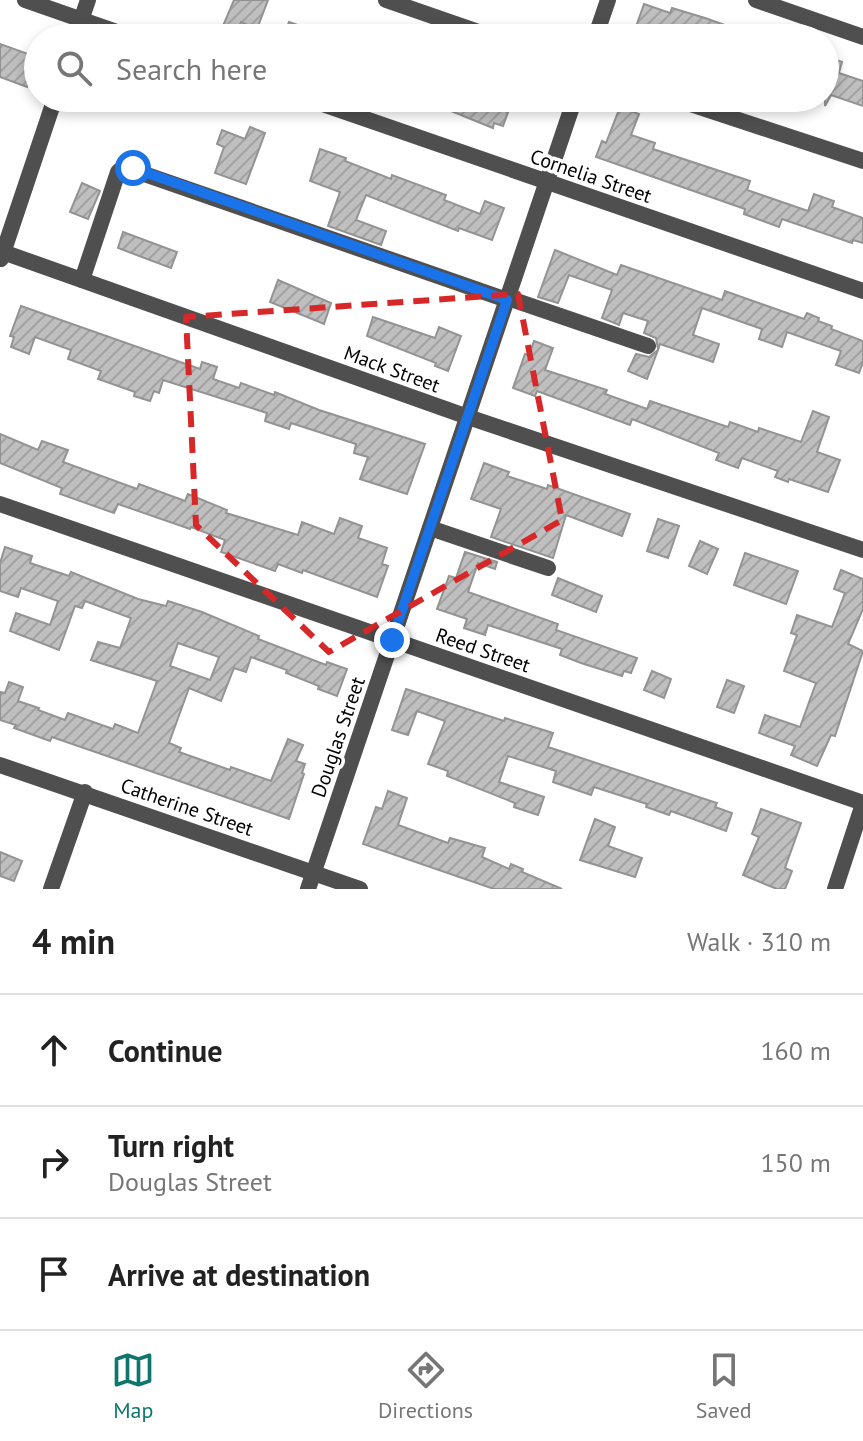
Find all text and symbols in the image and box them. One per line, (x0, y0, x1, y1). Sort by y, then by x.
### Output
search box (24, 24, 839, 112)
icon: search (52, 46, 96, 90)
text: Search here (116, 49, 267, 88)
street label: Cornelia Street (527, 143, 655, 209)
route start (115, 150, 151, 186)
street label: Mack Street (340, 340, 444, 398)
route end (374, 622, 410, 658)
street label: Reed Street (432, 622, 534, 678)
street label: Douglas Street (305, 673, 371, 801)
street label: Catherine Street (117, 772, 257, 842)
text: 4 min (32, 919, 115, 963)
text: Walk · 310 m (687, 925, 831, 958)
icon: ahead (32, 1028, 76, 1072)
text: Continue (108, 1031, 222, 1070)
text: 160 m (760, 1034, 831, 1067)
text: Turn right (108, 1126, 234, 1165)
icon: right (32, 1140, 76, 1184)
text: 150 m (760, 1146, 831, 1179)
text: Douglas Street (108, 1165, 272, 1198)
icon: arrive (32, 1252, 76, 1296)
text: Arrive at destination (108, 1255, 370, 1294)
tab: Map (111, 1348, 155, 1424)
tab: Directions (378, 1348, 473, 1424)
tab: Saved (696, 1348, 752, 1424)

